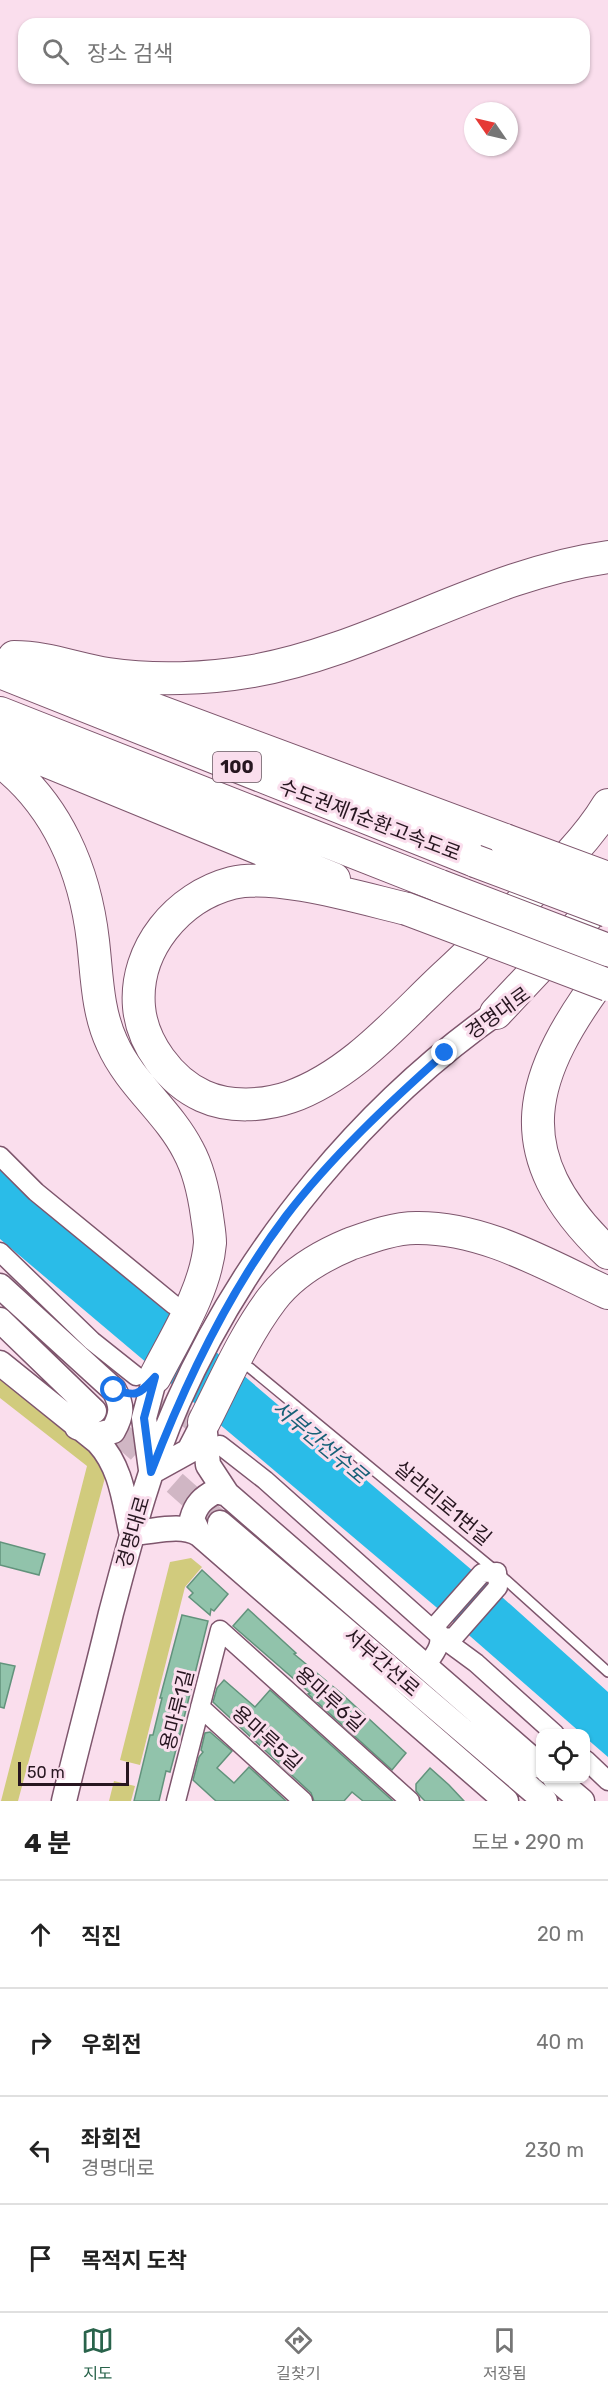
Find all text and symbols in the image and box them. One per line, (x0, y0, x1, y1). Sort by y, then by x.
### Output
search box (18, 18, 590, 84)
icon: search (39, 35, 72, 68)
text: 장소 검색 (87, 40, 173, 67)
north arrow (464, 102, 518, 156)
road number: 100 (213, 752, 261, 782)
street label: 수도권제1순환고속도로 (276, 774, 464, 866)
street label: 경명대로 (461, 982, 535, 1044)
route end (431, 1039, 457, 1065)
route start (100, 1376, 126, 1402)
water label: 서부간선수로 (268, 1395, 374, 1490)
street label: 살라리로1번길 (390, 1456, 496, 1550)
street label: 경명대로 (111, 1493, 155, 1571)
street label: 서부간선로 (339, 1623, 425, 1701)
street label: 용마루6길 (290, 1661, 370, 1737)
street label: 용마루1길 (155, 1667, 199, 1753)
street label: 용마루5길 (227, 1700, 307, 1776)
map controls (536, 1729, 590, 1783)
button: locate (536, 1729, 590, 1783)
scale bar (18, 1759, 129, 1786)
text: 50 m (27, 1763, 65, 1782)
text: 4 분 (24, 1828, 71, 1859)
text: 도보 · 290 m (472, 1830, 584, 1854)
icon: ahead (24, 1918, 57, 1951)
text: 20 m (537, 1922, 584, 1946)
text: 직진 (81, 1923, 121, 1950)
icon: right (24, 2026, 57, 2059)
text: 40 m (536, 2030, 584, 2054)
text: 우회전 (81, 2031, 142, 2058)
text: 좌회전 (81, 2125, 142, 2152)
icon: left (24, 2134, 57, 2167)
text: 230 m (525, 2138, 584, 2162)
text: 경명대로 (81, 2156, 155, 2180)
icon: arrive (24, 2242, 57, 2275)
text: 목적지 도착 (81, 2247, 187, 2274)
tab: 지도 (81, 2324, 114, 2384)
tab: 길찾기 (276, 2324, 321, 2384)
tab: 저장됨 (483, 2324, 527, 2384)

